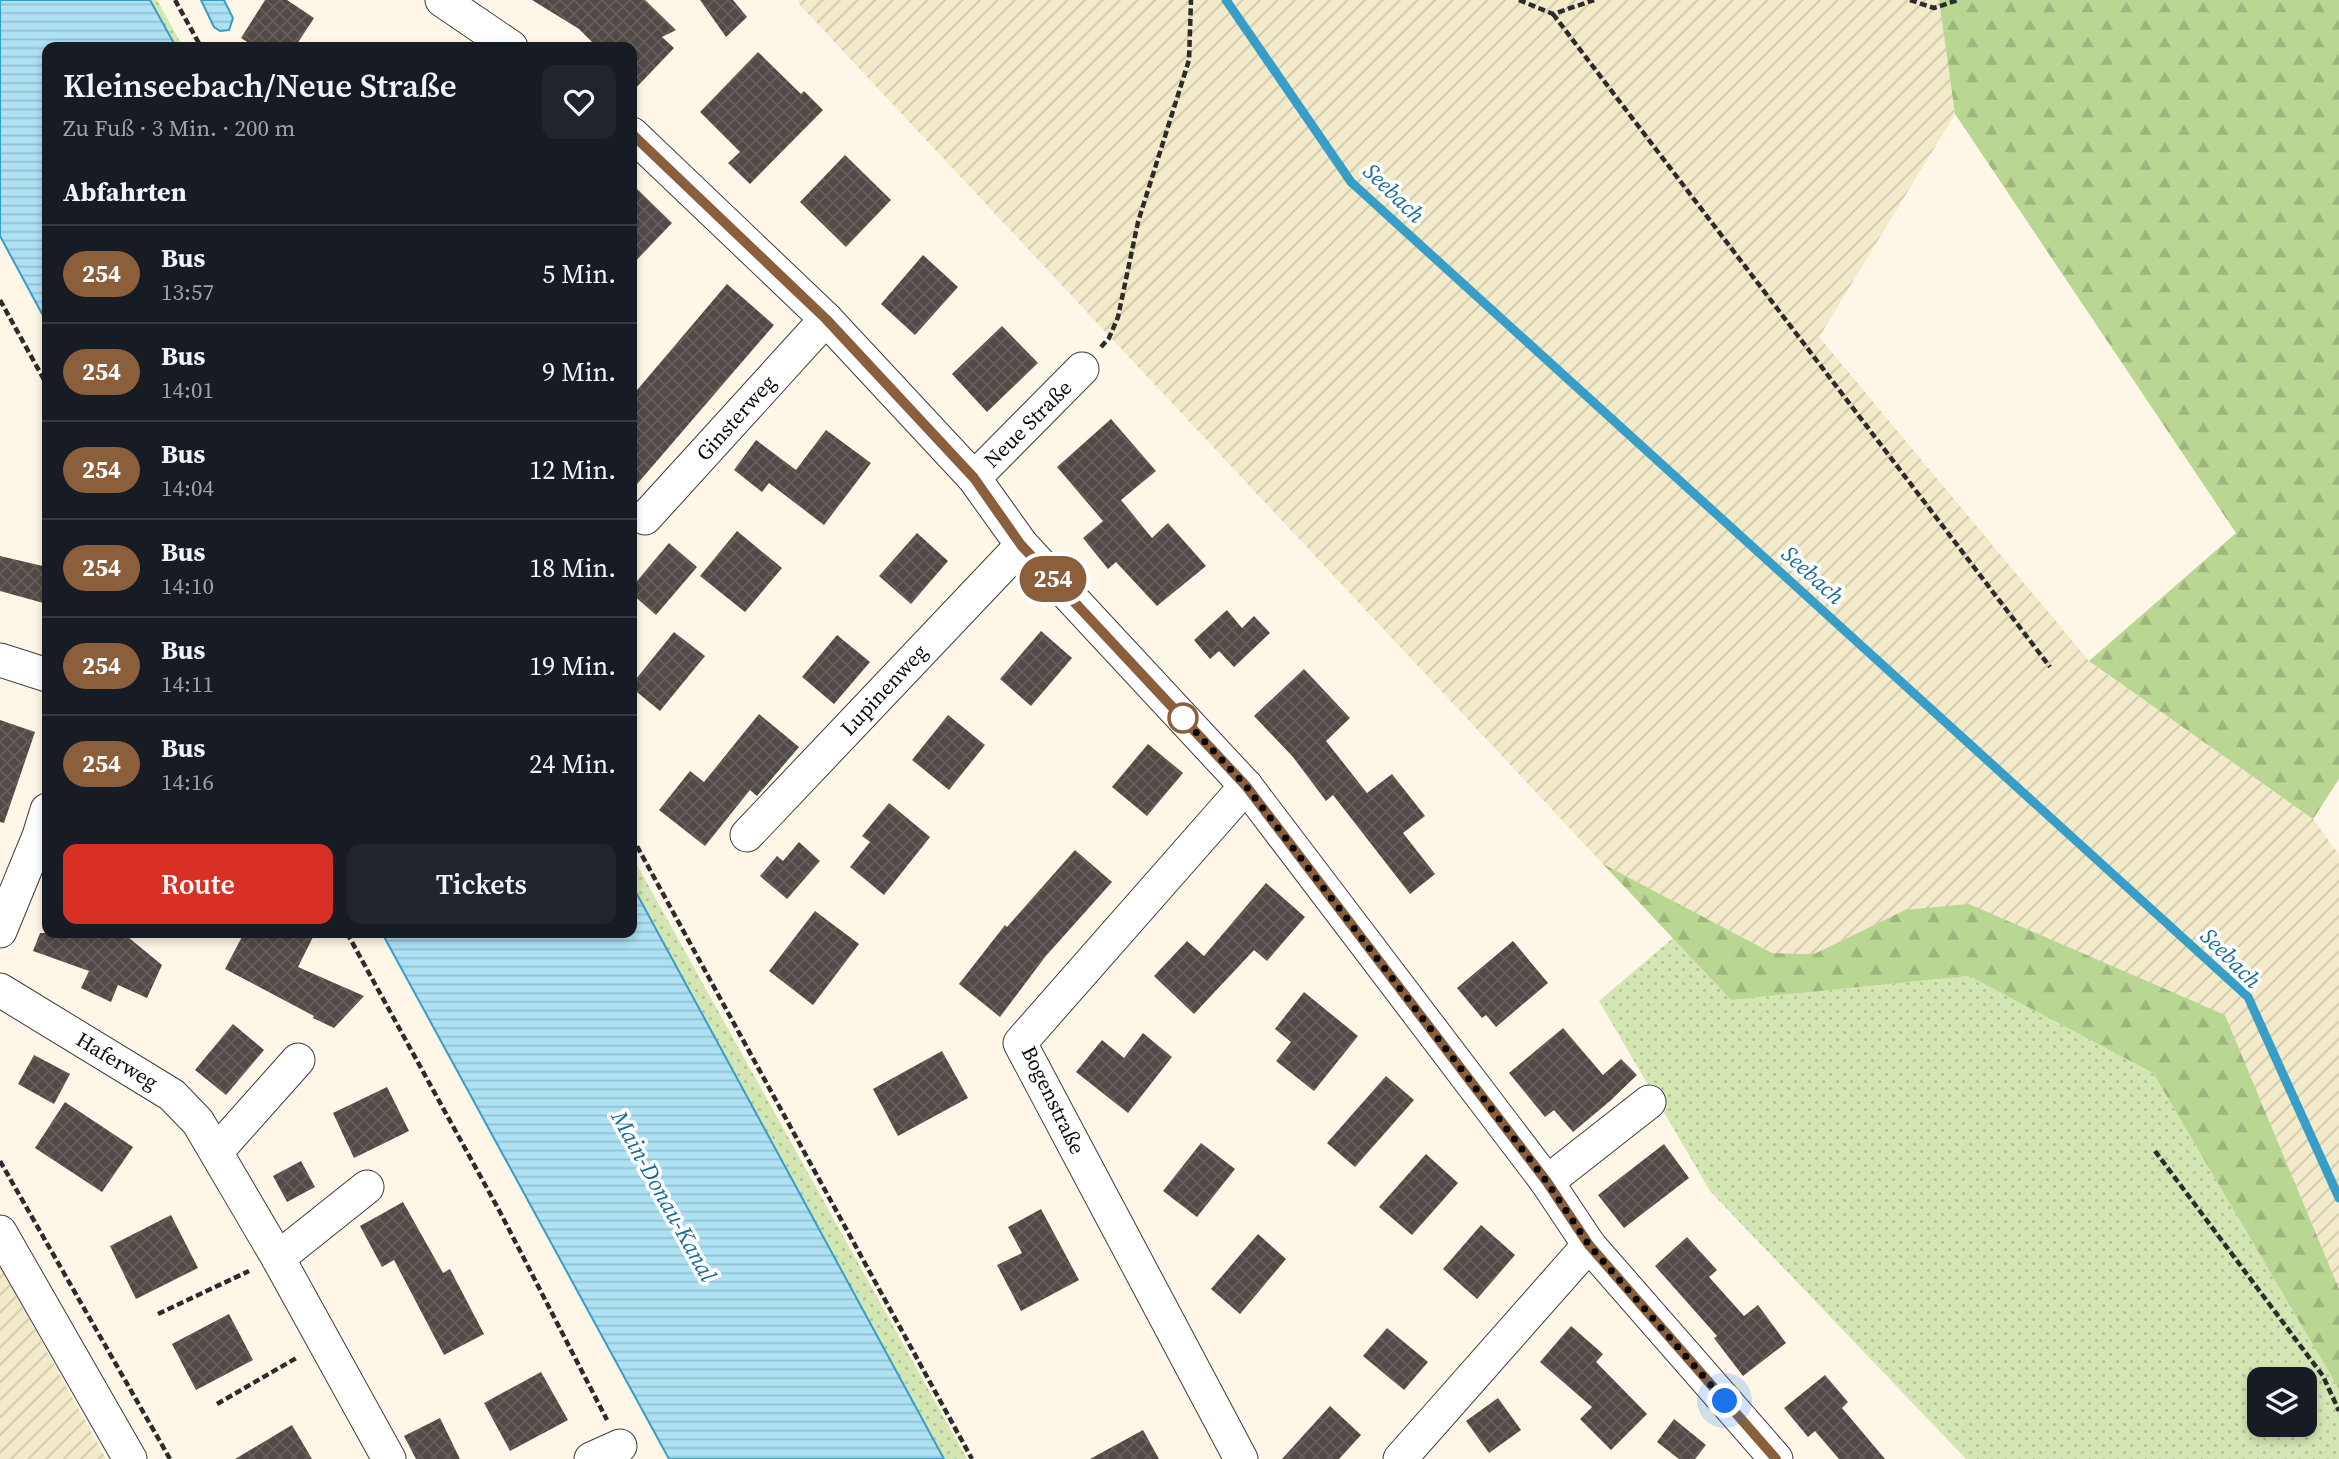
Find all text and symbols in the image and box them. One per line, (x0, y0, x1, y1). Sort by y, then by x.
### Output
text: Kleinseebach/Neue Straße (63, 63, 457, 108)
button: heart (542, 65, 616, 139)
text: Zu Fuß · 3 Min. · 200 m (63, 112, 295, 144)
water label: Seebach (1356, 156, 1432, 231)
text: Abfahrten (63, 174, 187, 210)
text: Bus (161, 240, 205, 276)
text: 5 Min. (542, 256, 616, 292)
text: 254 (82, 257, 121, 290)
text: 13:57 (161, 276, 214, 308)
text: Bus (161, 338, 205, 374)
text: 9 Min. (542, 354, 616, 390)
text: 254 (82, 355, 121, 388)
street label: Ginsterweg (689, 368, 782, 467)
street label: Neue Straße (977, 373, 1078, 474)
text: 14:01 (161, 374, 214, 406)
text: Bus (161, 436, 205, 472)
text: 12 Min. (529, 452, 616, 488)
text: 254 (82, 453, 121, 486)
text: 14:04 (161, 472, 214, 504)
text: Bus (161, 534, 205, 570)
water label: Seebach (1775, 538, 1852, 612)
text: 18 Min. (529, 550, 616, 586)
text: 254 (82, 551, 121, 584)
line badge: 254 (1013, 556, 1093, 602)
text: 254 (1033, 562, 1073, 595)
text: 14:10 (161, 570, 214, 602)
text: Bus (161, 632, 205, 668)
street label: Lupinenweg (834, 638, 934, 742)
text: 19 Min. (529, 648, 616, 684)
text: 254 (82, 649, 121, 682)
text: 14:11 (161, 668, 214, 700)
unlabelled marker (1168, 703, 1198, 733)
text: Bus (161, 730, 205, 766)
text: 24 Min. (529, 746, 616, 782)
text: 254 (82, 747, 121, 780)
text: 14:16 (161, 766, 214, 798)
button: Route (63, 844, 333, 924)
button: Tickets (347, 844, 616, 924)
water label: Seebach (2193, 920, 2269, 996)
street label: Haferweg (71, 1025, 164, 1096)
street label: Bogenstraße (1015, 1041, 1092, 1159)
water label: Main-Donau-Kanal (603, 1104, 725, 1288)
map controls (2247, 1367, 2317, 1437)
button: layers (2247, 1367, 2317, 1437)
your location (1707, 1383, 1742, 1418)

